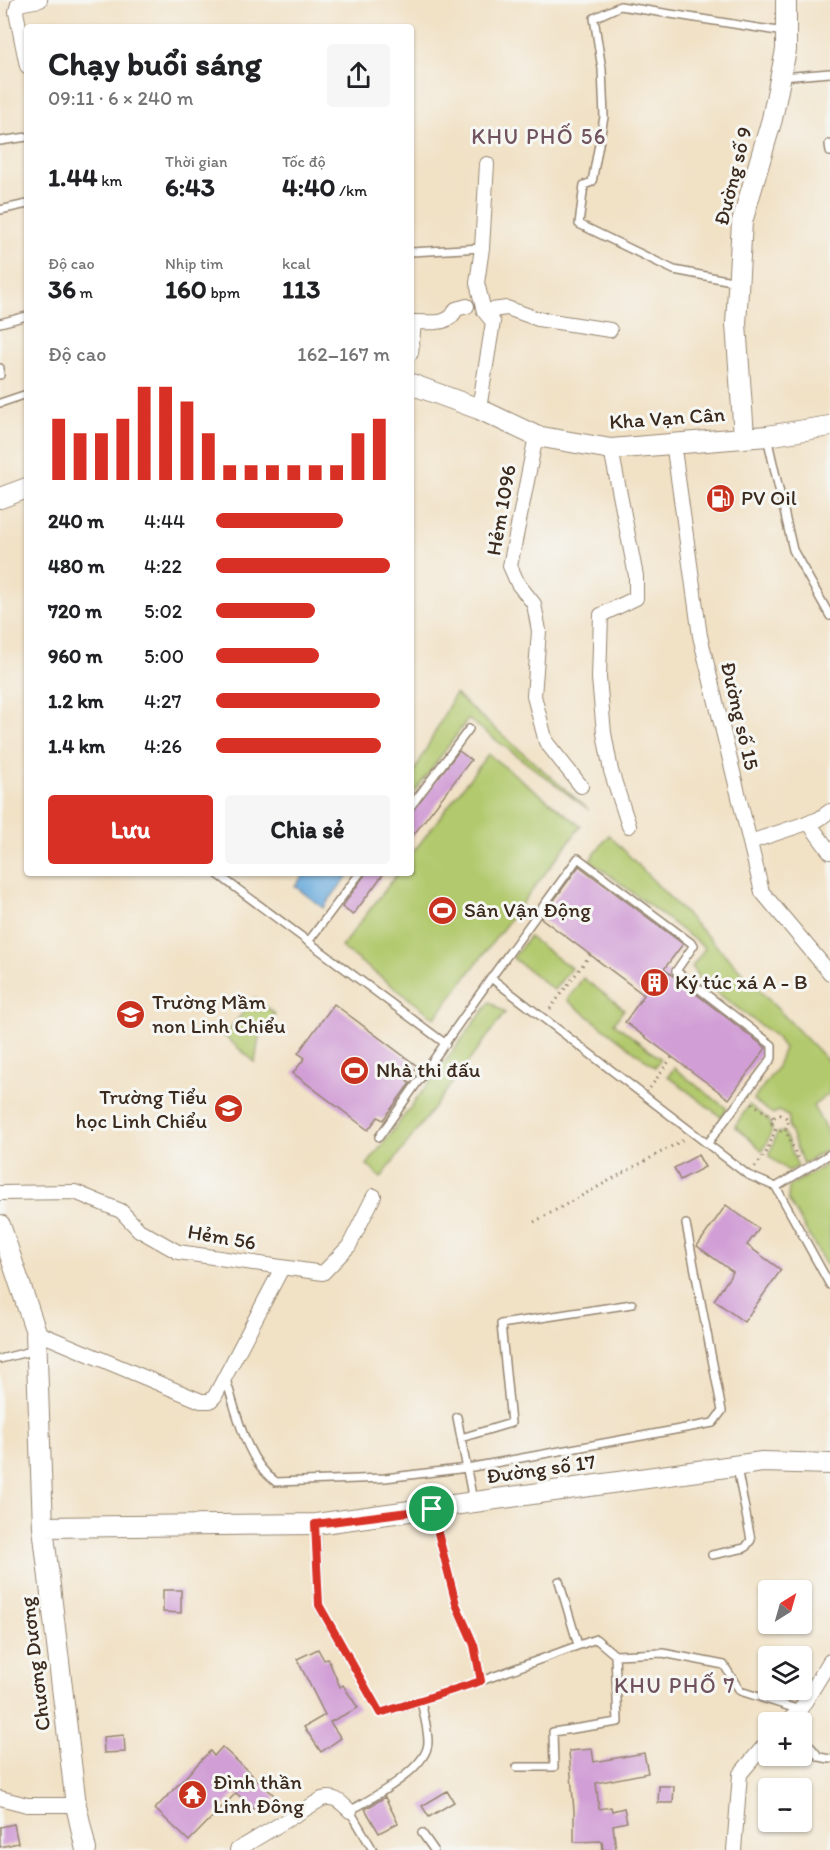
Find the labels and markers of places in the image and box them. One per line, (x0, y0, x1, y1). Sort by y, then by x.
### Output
fuel station icon: PV Oil (704, 482, 736, 514)
place label: PV Oil (741, 485, 797, 510)
sports icon: Sân Vận Động (427, 894, 459, 926)
place label: Sân Vận Động (464, 897, 591, 922)
building icon: Ký túc xá A - B (638, 966, 670, 998)
place label: Ký túc xá A - B (675, 969, 808, 994)
place label: Trường Mầm non Linh Chiểu (152, 989, 286, 1038)
school or university icon: Trường Mầm non Linh Chiểu (115, 998, 147, 1030)
sports icon: Nhà thi đấu (339, 1054, 371, 1086)
place label: Nhà thi đấu (376, 1057, 481, 1082)
place label: Trường Tiểu học Linh Chiểu (76, 1084, 207, 1133)
school or university icon: Trường Tiểu học Linh Chiểu (212, 1093, 244, 1125)
pin (406, 1483, 457, 1534)
place label: Đình thần Linh Đông (213, 1769, 304, 1818)
temple icon: Đình thần Linh Đông (176, 1778, 208, 1810)

